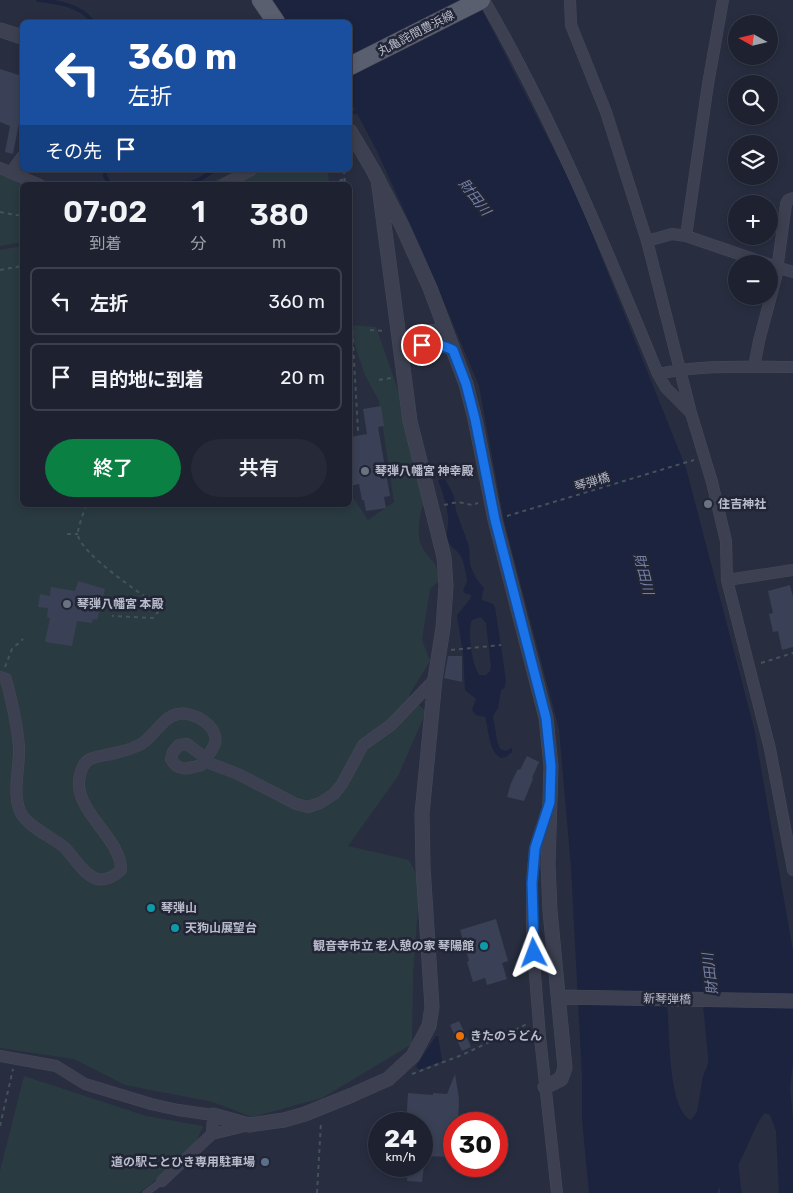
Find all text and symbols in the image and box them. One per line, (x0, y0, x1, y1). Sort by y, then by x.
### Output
street label: 丸亀詫間豊浜線 (375, 8, 457, 58)
north arrow (728, 15, 778, 65)
map controls (728, 15, 778, 305)
text: 360 m (128, 36, 237, 78)
icon: left (45, 40, 110, 105)
button: search (728, 75, 778, 125)
text: 左折 (128, 83, 172, 110)
icon: arrive (112, 135, 140, 163)
button: layers (728, 135, 778, 185)
text: その先 (45, 140, 102, 163)
water label: 財田川 (455, 176, 495, 221)
text: 07:02 (63, 194, 147, 230)
text: 1 (191, 194, 206, 230)
button: + (728, 195, 778, 245)
text: 380 (250, 197, 309, 233)
text: m (272, 233, 286, 252)
text: 到着 (89, 234, 121, 253)
text: 分 (190, 234, 206, 253)
button: − (728, 255, 778, 305)
icon: left (47, 287, 75, 315)
text: 360 m (269, 290, 325, 313)
text: 左折 (90, 292, 128, 315)
pin (401, 324, 443, 366)
icon: arrive (408, 331, 436, 359)
icon: arrive (47, 363, 75, 391)
text: 20 m (280, 366, 325, 389)
text: 目的地に到着 (90, 368, 204, 391)
button: 終了 (45, 439, 181, 497)
button: 共有 (191, 439, 327, 497)
place label: 琴弾八幡宮 神幸殿 (375, 464, 474, 478)
marker: 琴弾八幡宮 神幸殿 (359, 465, 371, 477)
street label: 琴弾橋 (573, 470, 611, 494)
place label: 住吉神社 (718, 497, 766, 511)
marker: 住吉神社 (702, 498, 714, 510)
water label: 財田川 (630, 552, 657, 598)
place label: 琴弾八幡宮 本殿 (77, 597, 164, 611)
marker: 琴弾八幡宮 本殿 (61, 598, 73, 610)
place label: 琴弾山 (161, 901, 197, 915)
marker: 琴弾山 (145, 902, 157, 914)
place label: 天狗山展望台 (185, 921, 257, 935)
marker: 天狗山展望台 (169, 922, 181, 934)
position arrow (507, 926, 559, 978)
place label: 観音寺市立 老人憩の家 琴陽館 (313, 939, 474, 953)
marker: 観音寺市立 老人憩の家 琴陽館 (478, 940, 490, 952)
water label: 財田川 (699, 950, 721, 996)
street label: 新琴弾橋 (643, 992, 691, 1006)
place label: きたのうどん (470, 1029, 542, 1043)
marker: きたのうどん (454, 1030, 466, 1042)
speed limit sign: 30 (443, 1112, 508, 1177)
text: 24 (384, 1124, 417, 1153)
text: km/h (386, 1150, 415, 1164)
place label: 道の駅ことひき専用駐車場 (111, 1155, 255, 1169)
marker: 道の駅ことひき専用駐車場 (259, 1156, 271, 1168)

